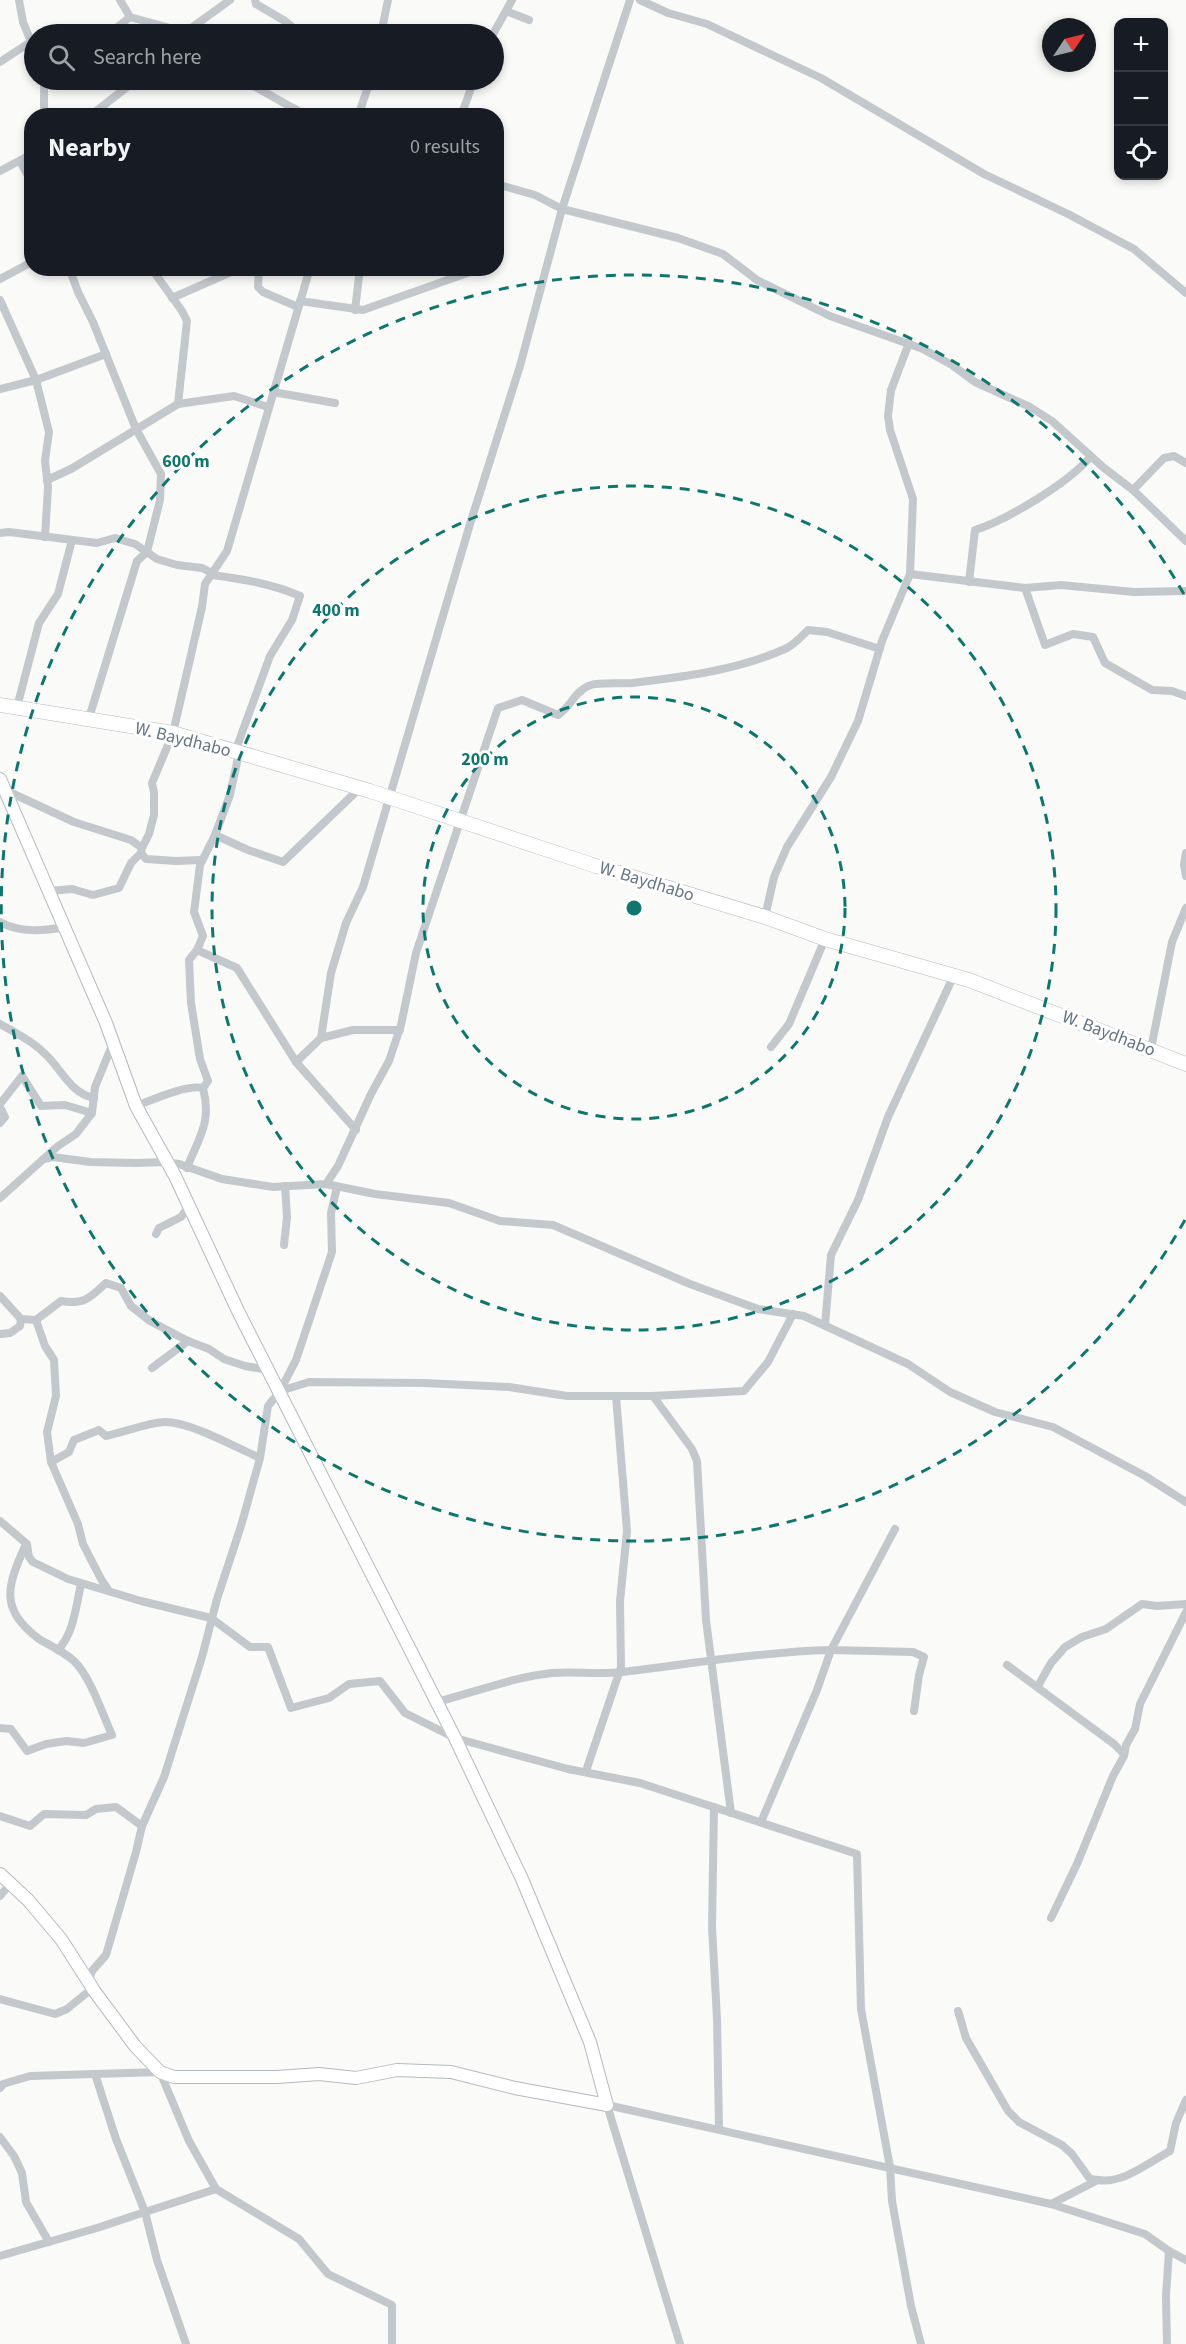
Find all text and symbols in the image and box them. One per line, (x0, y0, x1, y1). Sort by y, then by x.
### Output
north arrow (1042, 18, 1096, 72)
map controls (1114, 18, 1168, 180)
button: + (1114, 18, 1168, 72)
search box (24, 24, 504, 90)
icon: search (45, 41, 78, 74)
text: Search here (93, 41, 201, 73)
button: − (1114, 72, 1168, 126)
button: locate (1114, 126, 1168, 180)
text: Nearby (48, 129, 131, 166)
text: 0 results (410, 133, 480, 161)
text: 600 m (162, 449, 210, 474)
text: 400 m (312, 598, 360, 623)
street label: W. Baydhabo (132, 715, 234, 763)
text: 200 m (461, 747, 509, 772)
street label: W. Baydhabo (596, 855, 697, 908)
centre of rings (624, 898, 644, 918)
street label: W. Baydhabo (1059, 1004, 1159, 1063)

